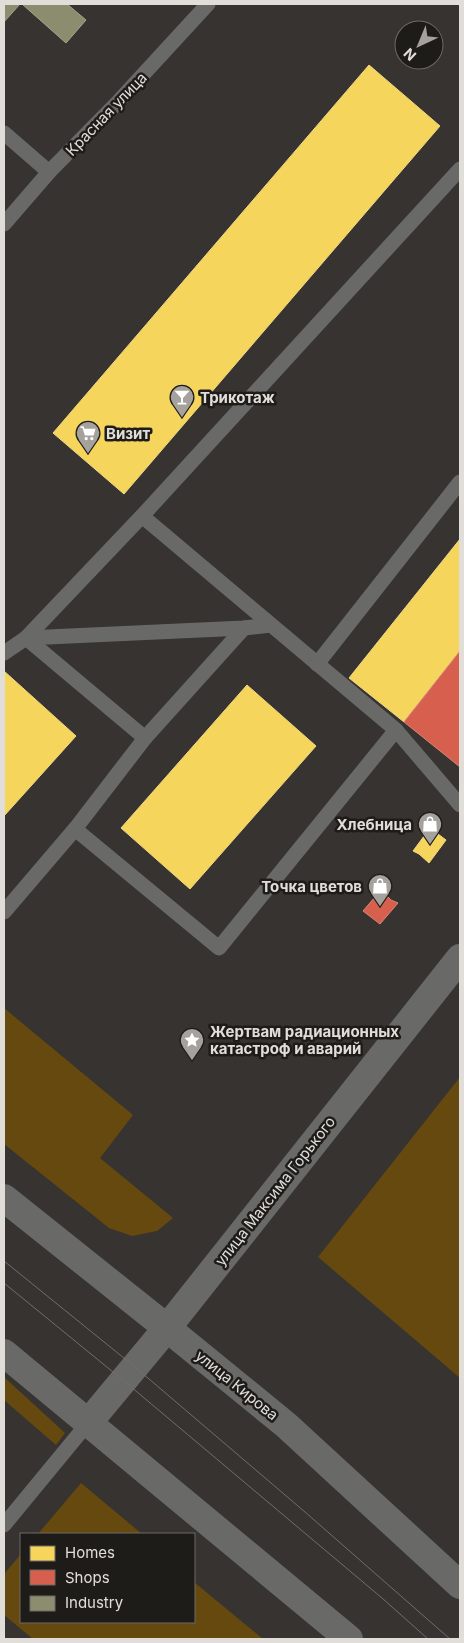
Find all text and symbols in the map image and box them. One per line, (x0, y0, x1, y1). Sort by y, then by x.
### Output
north arrow (394, 20, 444, 70)
text: N (400, 45, 419, 65)
street label: Красная улица (61, 68, 151, 160)
bar icon: Трикотаж (169, 384, 195, 418)
place label: Трикотаж (200, 388, 275, 407)
supermarket icon: Визит (75, 420, 101, 454)
place label: Визит (106, 424, 150, 443)
shop icon: Хлебница (417, 811, 443, 845)
place label: Хлебница (337, 815, 412, 834)
shop icon: Точка цветов (367, 873, 393, 907)
place label: Точка цветов (261, 877, 362, 896)
place label: Жертвам радиационных катастроф и аварий (210, 1022, 399, 1058)
place icon: Жертвам радиационных катастроф и аварий (179, 1027, 205, 1061)
street label: улица Максима Горького (211, 1113, 339, 1269)
street label: улица Кирова (192, 1346, 282, 1424)
legend (20, 1533, 195, 1623)
text: Homes (65, 1543, 115, 1562)
text: Shops (65, 1568, 110, 1587)
text: Industry (65, 1593, 124, 1612)

